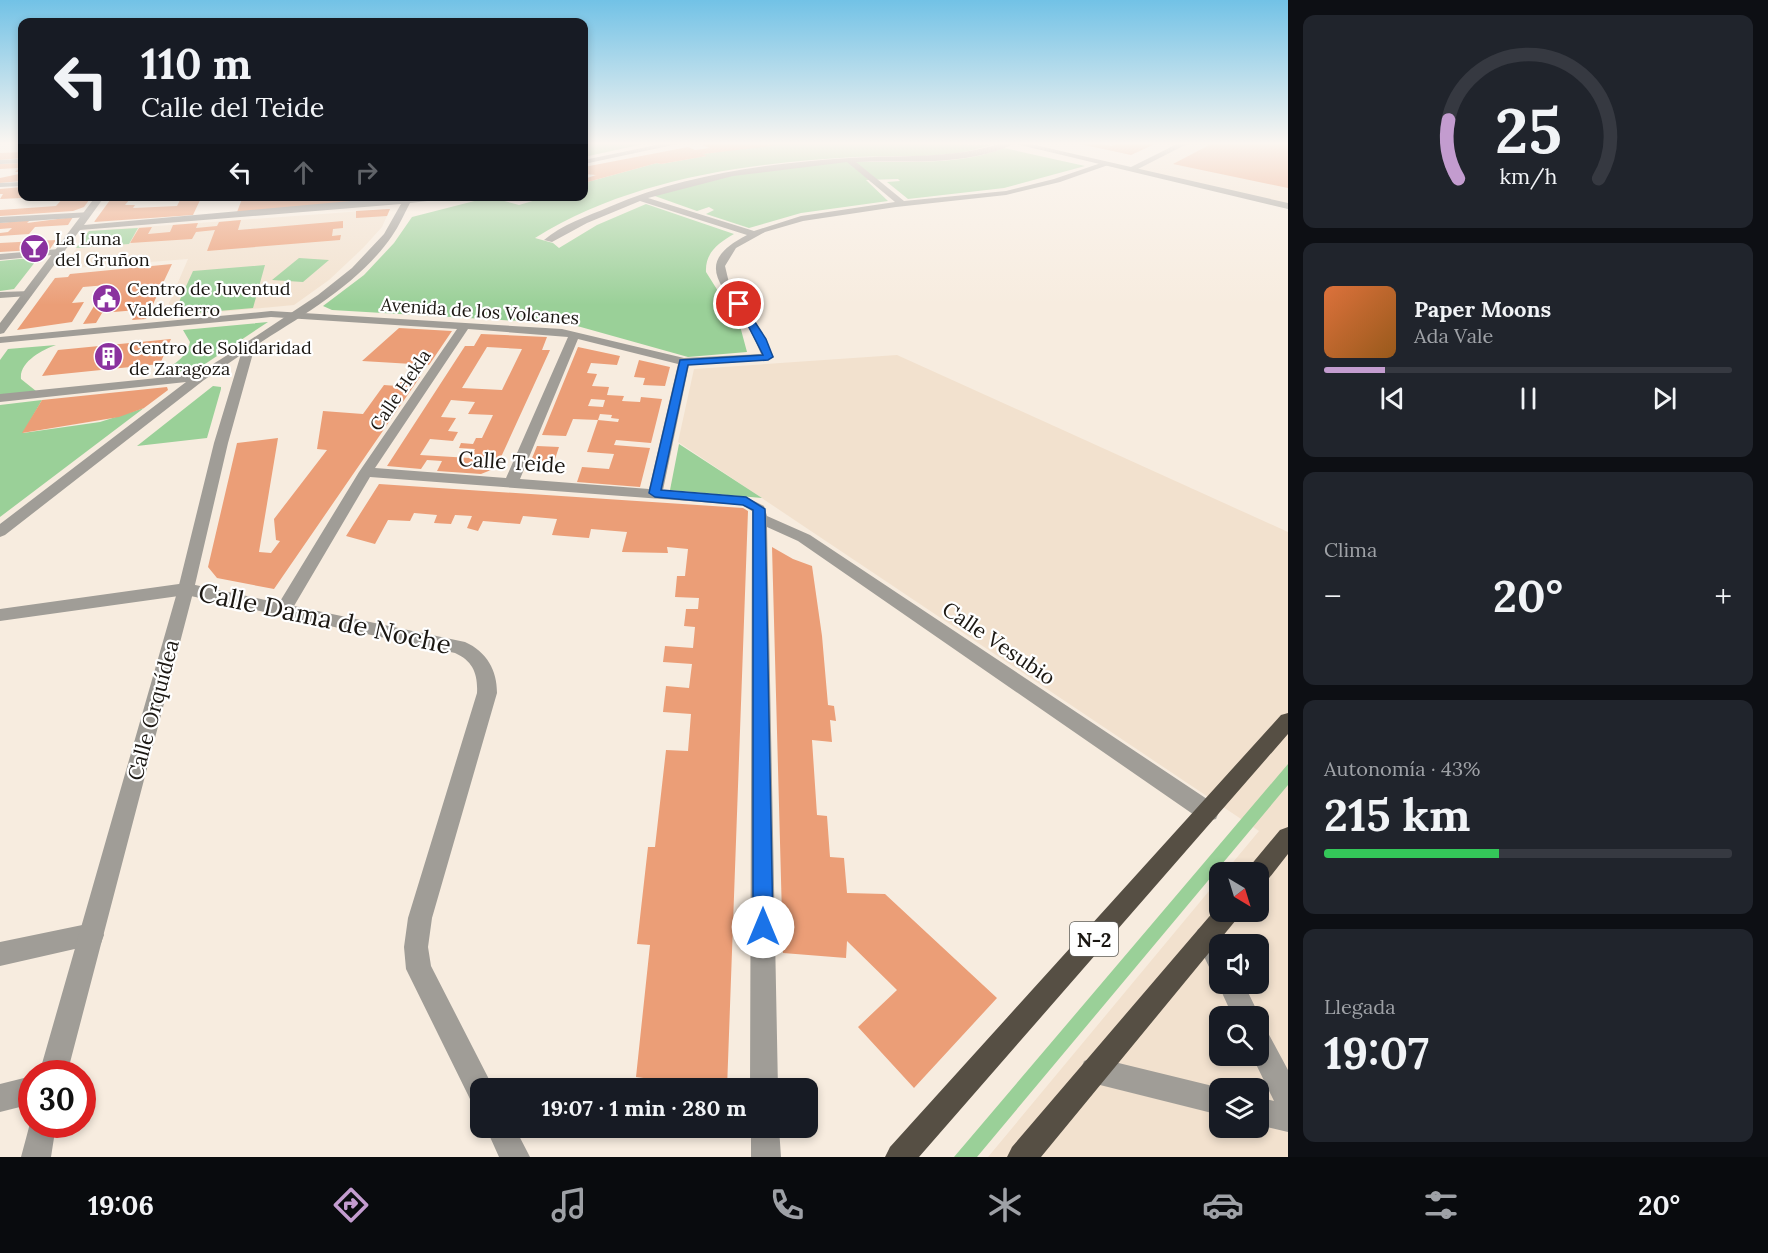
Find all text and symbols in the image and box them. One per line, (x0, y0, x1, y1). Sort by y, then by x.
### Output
text: 110 m (141, 37, 252, 91)
icon: left (42, 42, 120, 120)
text: Calle del Teide (141, 90, 324, 124)
text: 25 (1495, 90, 1561, 170)
icon: left (224, 156, 257, 189)
icon: ahead (287, 156, 320, 189)
icon: right (350, 156, 383, 189)
text: km/h (1499, 162, 1557, 190)
place label: La Luna del Gruñon (55, 227, 150, 271)
bar icon: La Luna del Gruñon (18, 232, 50, 264)
place label: Centro de Juventud Valdefierro (126, 277, 291, 321)
pin (713, 278, 764, 329)
public building icon: Centro de Juventud Valdefierro (90, 282, 122, 314)
icon: arrive (722, 287, 755, 320)
street label: Avenida de los Volcanes (379, 293, 580, 329)
text: Paper Moons (1414, 295, 1551, 323)
text: Ada Vale (1414, 323, 1493, 348)
place label: Centro de Solidaridad de Zaragoza (129, 336, 312, 380)
building icon: Centro de Solidaridad de Zaragoza (92, 341, 124, 373)
street label: Calle Hekla (364, 345, 436, 435)
icon: previous (1376, 382, 1409, 415)
icon: pause (1512, 382, 1545, 415)
icon: next (1648, 382, 1681, 415)
street label: Calle Teide (457, 445, 567, 479)
text: Clima (1324, 537, 1377, 562)
text: 20° (1493, 567, 1563, 624)
street label: Calle Dama de Noche (196, 575, 454, 661)
text: − (1324, 575, 1342, 617)
text: + (1714, 575, 1732, 617)
street label: Calle Vesubio (937, 595, 1061, 691)
street label: Calle Orquídea (121, 636, 185, 783)
text: Autonomía · 43% (1324, 756, 1480, 781)
text: 215 km (1324, 786, 1471, 843)
north arrow (1209, 862, 1269, 922)
map controls (1209, 862, 1269, 1138)
position arrow (731, 895, 795, 959)
road number: N-2 (1070, 922, 1118, 956)
button: sound (1209, 934, 1269, 994)
text: Llegada (1324, 994, 1396, 1019)
button: search (1209, 1006, 1269, 1066)
text: 19:07 (1324, 1024, 1429, 1081)
speed limit sign: 30 (18, 1060, 96, 1138)
button: layers (1209, 1078, 1269, 1138)
text: 19:07 · 1 min · 280 m (541, 1094, 747, 1122)
icon: directions (330, 1184, 372, 1226)
icon: music (548, 1184, 590, 1226)
icon: phone (766, 1184, 808, 1226)
icon: climate (984, 1184, 1026, 1226)
icon: car (1202, 1184, 1244, 1226)
icon: filters (1420, 1184, 1462, 1226)
text: 19:06 (88, 1188, 154, 1222)
text: 20° (1638, 1188, 1680, 1222)

